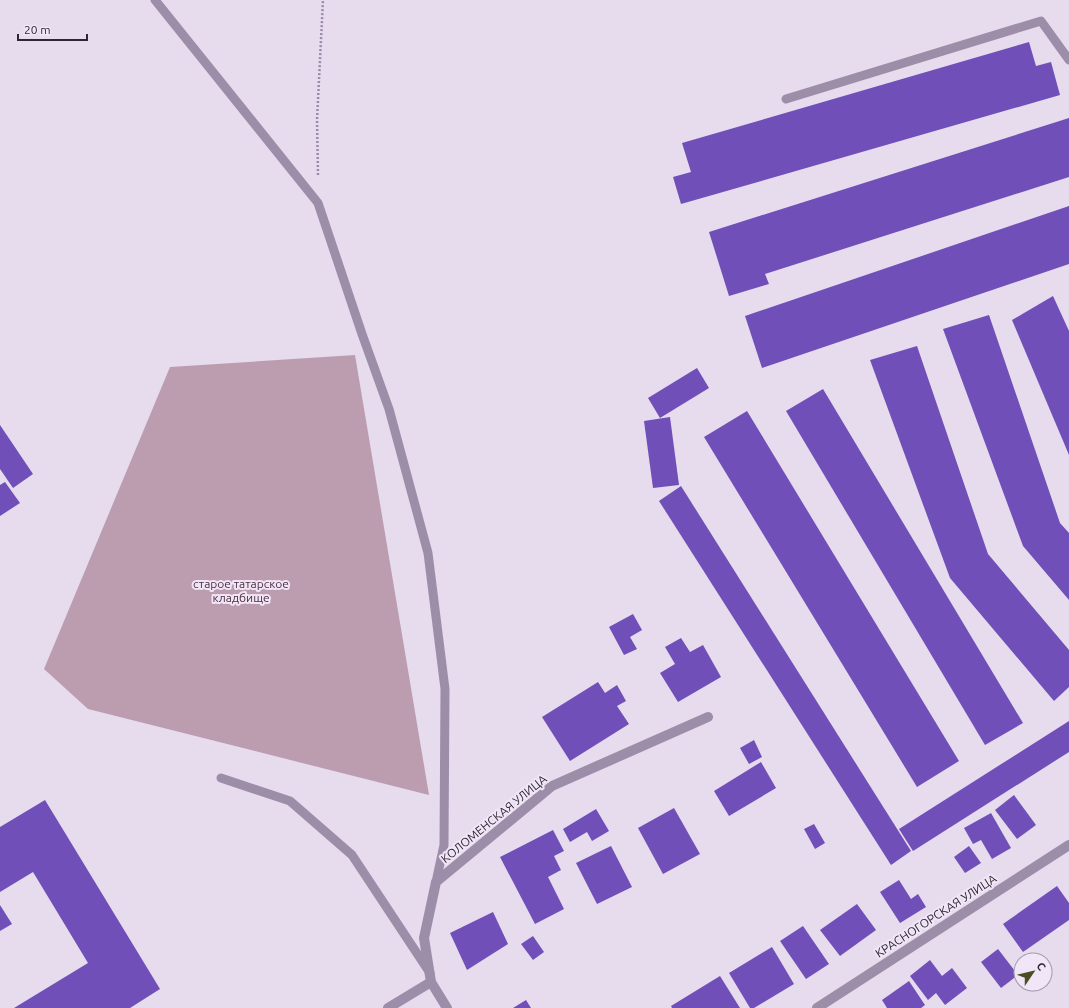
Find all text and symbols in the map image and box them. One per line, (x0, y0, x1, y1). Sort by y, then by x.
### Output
scale bar (18, 16, 87, 42)
text: 20 m (24, 23, 51, 36)
park label: старое татарское кладбище (193, 577, 289, 604)
street label: КОЛОМЕНСКАЯ УЛИЦА (438, 772, 549, 865)
street label: КРАСНОГОРСКАЯ УЛИЦА (873, 871, 999, 960)
north arrow (1013, 952, 1053, 992)
text: С (1034, 960, 1048, 973)

